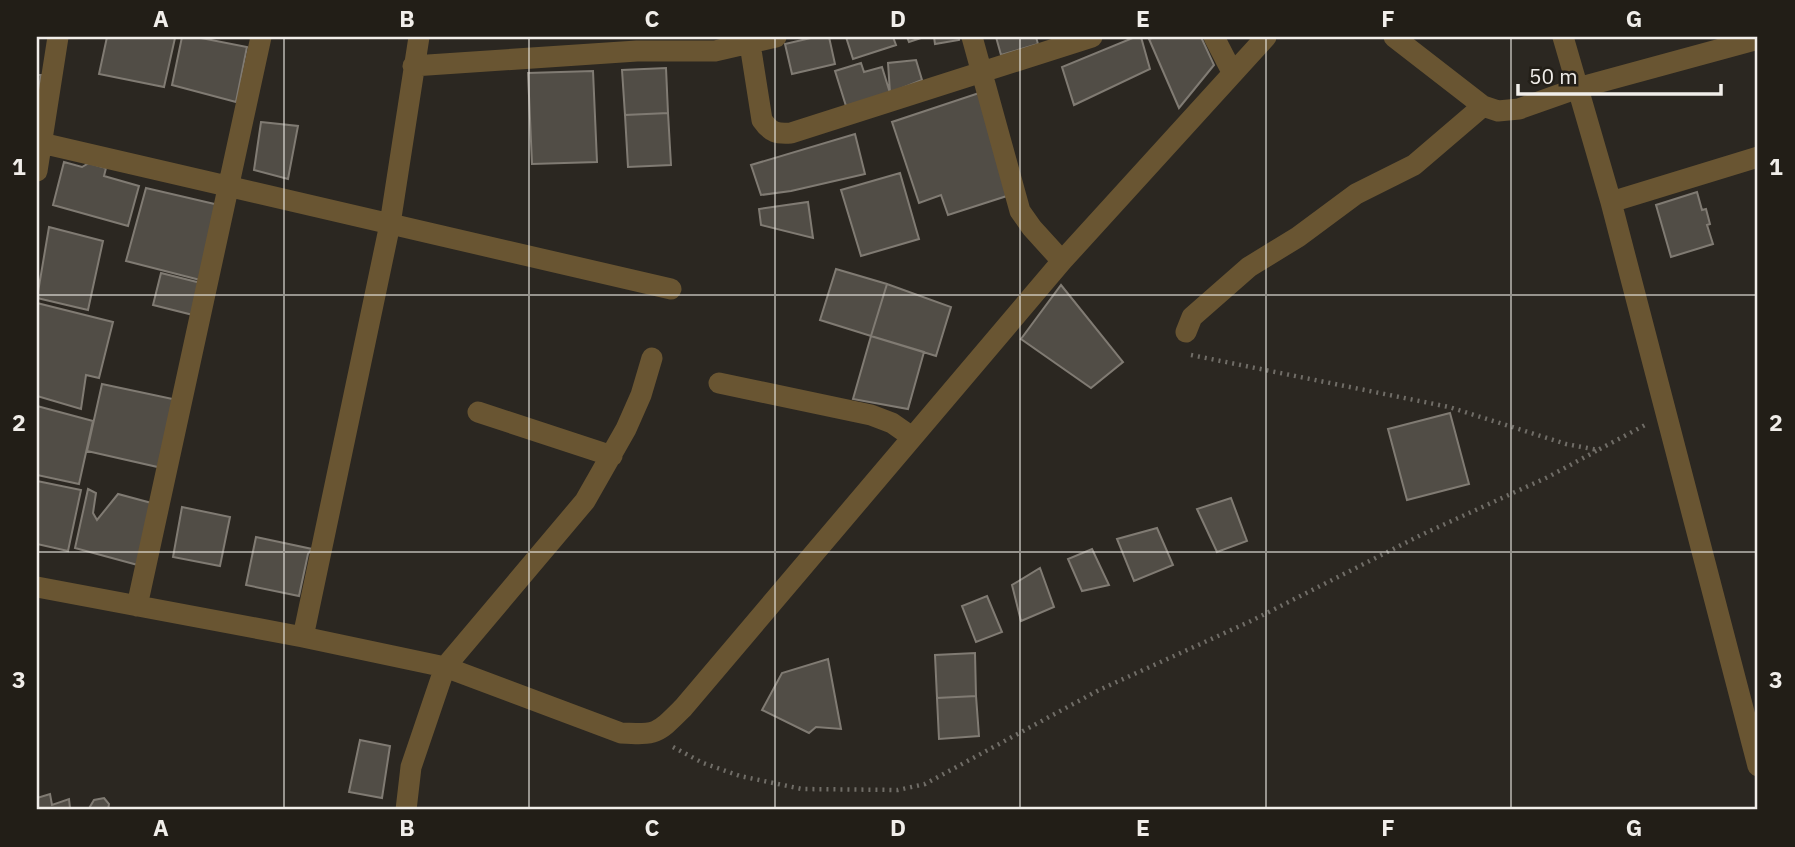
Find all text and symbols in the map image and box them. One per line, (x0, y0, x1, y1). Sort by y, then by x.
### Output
text: A (153, 3, 169, 33)
text: B (399, 3, 415, 33)
text: C (645, 3, 660, 33)
text: D (890, 3, 906, 33)
text: E (1136, 3, 1150, 33)
text: F (1381, 3, 1395, 33)
text: G (1626, 3, 1642, 33)
scale bar (1518, 52, 1722, 96)
text: 50 m (1529, 62, 1578, 90)
text: 1 (12, 151, 26, 181)
text: 1 (1769, 151, 1783, 181)
text: 2 (12, 407, 26, 437)
text: 2 (1769, 407, 1783, 437)
text: 3 (12, 664, 26, 694)
text: 3 (1769, 664, 1783, 694)
text: A (153, 812, 169, 842)
text: B (399, 812, 415, 842)
text: C (645, 812, 660, 842)
text: D (890, 812, 906, 842)
text: E (1136, 812, 1150, 842)
text: F (1381, 812, 1395, 842)
text: G (1626, 812, 1642, 842)

